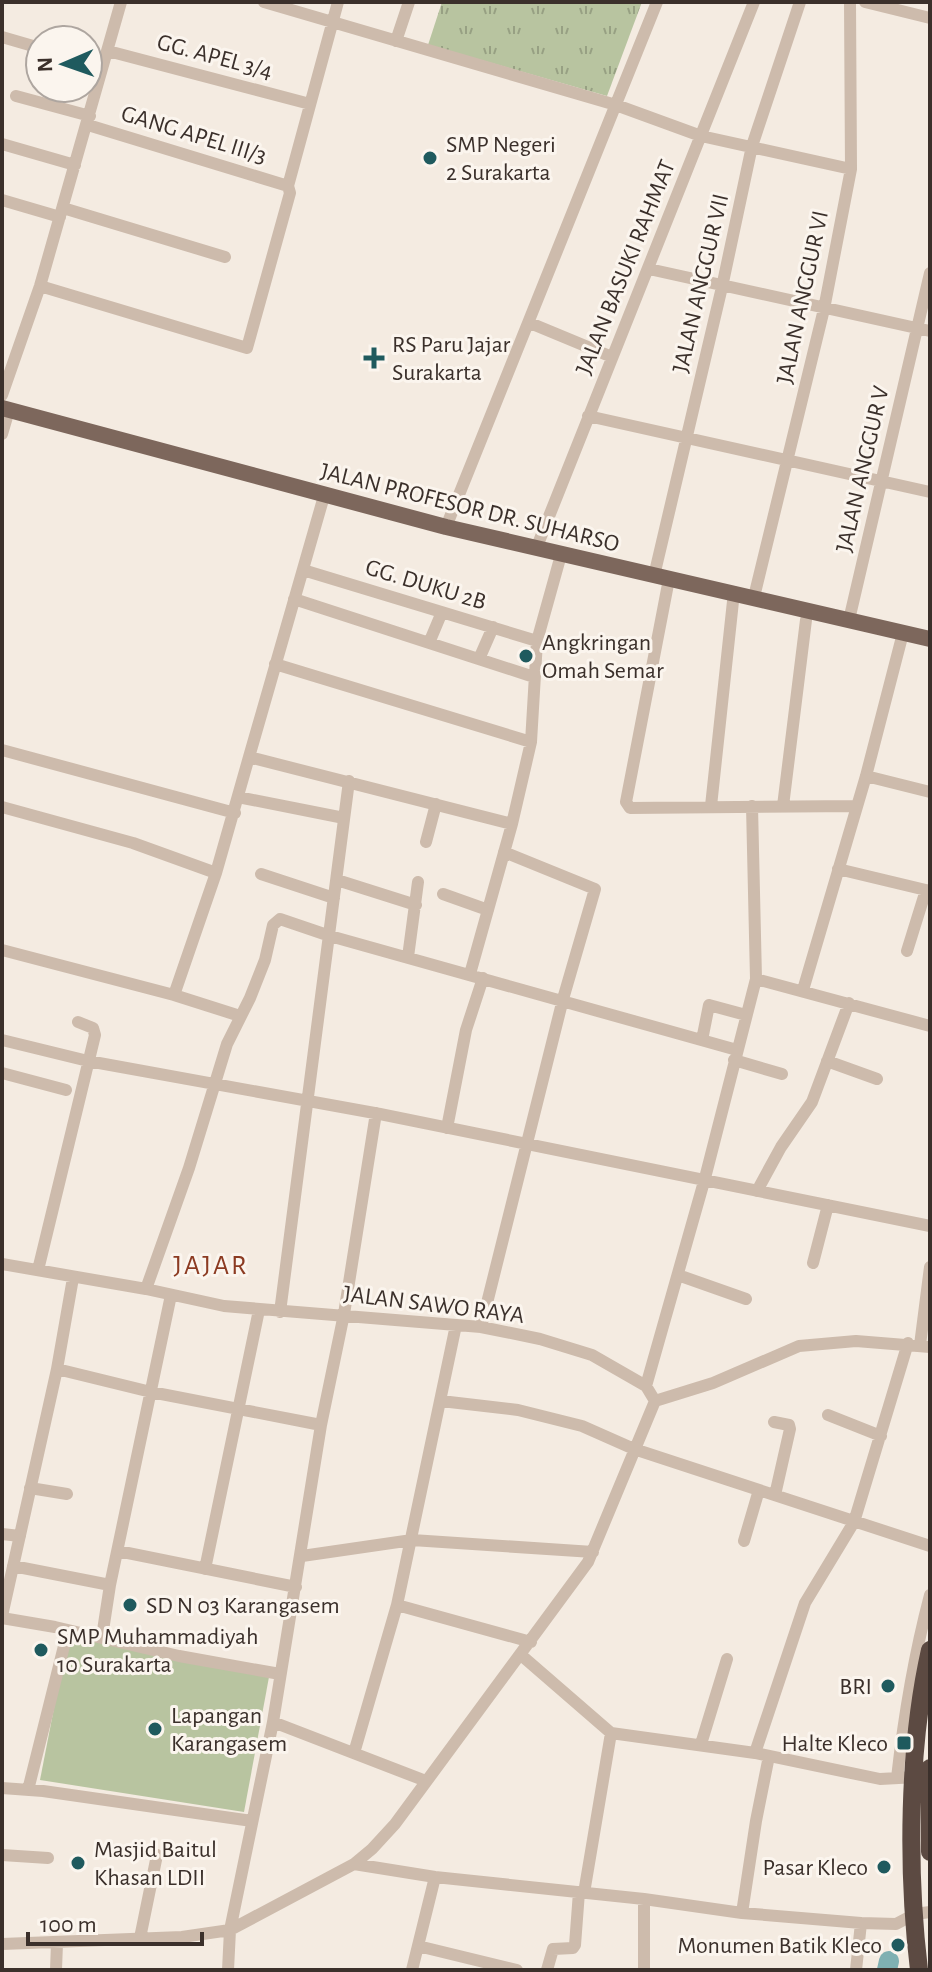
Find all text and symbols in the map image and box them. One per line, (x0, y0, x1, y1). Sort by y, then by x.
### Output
north arrow (24, 24, 104, 104)
street label: GG. APEL 3/4 (154, 30, 275, 84)
text: N (34, 57, 56, 73)
street label: GANG APEL III/3 (118, 101, 269, 168)
place label: SMP Negeri 2 Surakarta (446, 133, 556, 185)
marker: SMP Negeri 2 Surakarta (421, 149, 439, 167)
street label: JALAN BASUKI RAHMAT (572, 156, 680, 378)
street label: JALAN ANGGUR VII (669, 191, 733, 375)
street label: JALAN ANGGUR VI (773, 208, 833, 386)
place label: RS Paru Jajar Surakarta (392, 333, 511, 385)
marker: RS Paru Jajar Surakarta (363, 347, 385, 369)
street label: JALAN ANGGUR V (832, 383, 894, 555)
street label: JALAN PROFESOR DR. SUHARSO (318, 459, 622, 557)
street label: GG. DUKU 2B (363, 555, 489, 615)
place label: Angkringan Omah Semar (542, 631, 664, 683)
marker: Angkringan Omah Semar (517, 647, 535, 665)
district label: JAJAR (173, 1252, 249, 1280)
street label: JALAN SAWO RAYA (342, 1282, 526, 1328)
place label: SD N 03 Karangasem (146, 1594, 340, 1618)
marker: SD N 03 Karangasem (121, 1596, 139, 1614)
place label: SMP Muhammadiyah 10 Surakarta (57, 1625, 259, 1677)
marker: SMP Muhammadiyah 10 Surakarta (32, 1641, 50, 1659)
place label: BRI (839, 1675, 872, 1699)
marker: BRI (879, 1677, 897, 1695)
place label: Lapangan Karangasem (171, 1704, 287, 1756)
marker: Lapangan Karangasem (146, 1720, 164, 1738)
place label: Halte Kleco (782, 1732, 888, 1756)
marker: Halte Kleco (895, 1734, 913, 1752)
place label: Masjid Baitul Khasan LDII (94, 1838, 217, 1890)
marker: Masjid Baitul Khasan LDII (69, 1854, 87, 1872)
place label: Pasar Kleco (762, 1856, 868, 1880)
marker: Pasar Kleco (875, 1858, 893, 1876)
scale bar (28, 1896, 202, 1946)
text: 100 m (40, 1913, 97, 1937)
place label: Monumen Batik Kleco (678, 1934, 882, 1958)
marker: Monumen Batik Kleco (889, 1936, 907, 1954)

